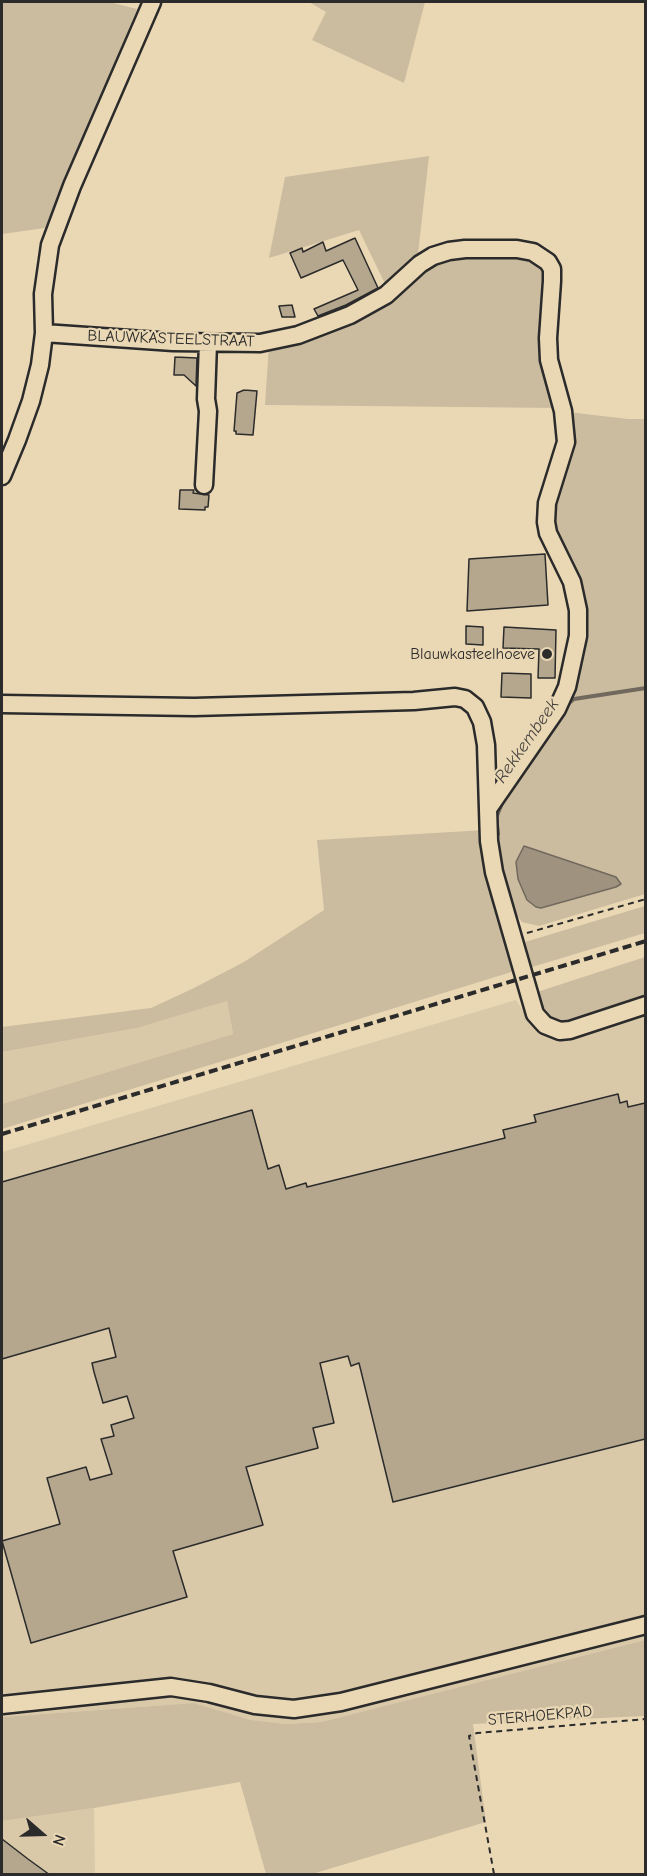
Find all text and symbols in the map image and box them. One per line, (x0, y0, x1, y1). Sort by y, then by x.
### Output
street label: BLAUWKASTEELSTRAAT (87, 326, 255, 352)
place label: Blauwkasteelhoeve (410, 644, 535, 664)
marker: Blauwkasteelhoeve (540, 647, 554, 661)
water label: Rekkembeek (490, 695, 564, 787)
street label: STERHOEKPAD (487, 1702, 593, 1730)
north arrow (12, 1804, 72, 1864)
text: N (49, 1832, 69, 1848)

